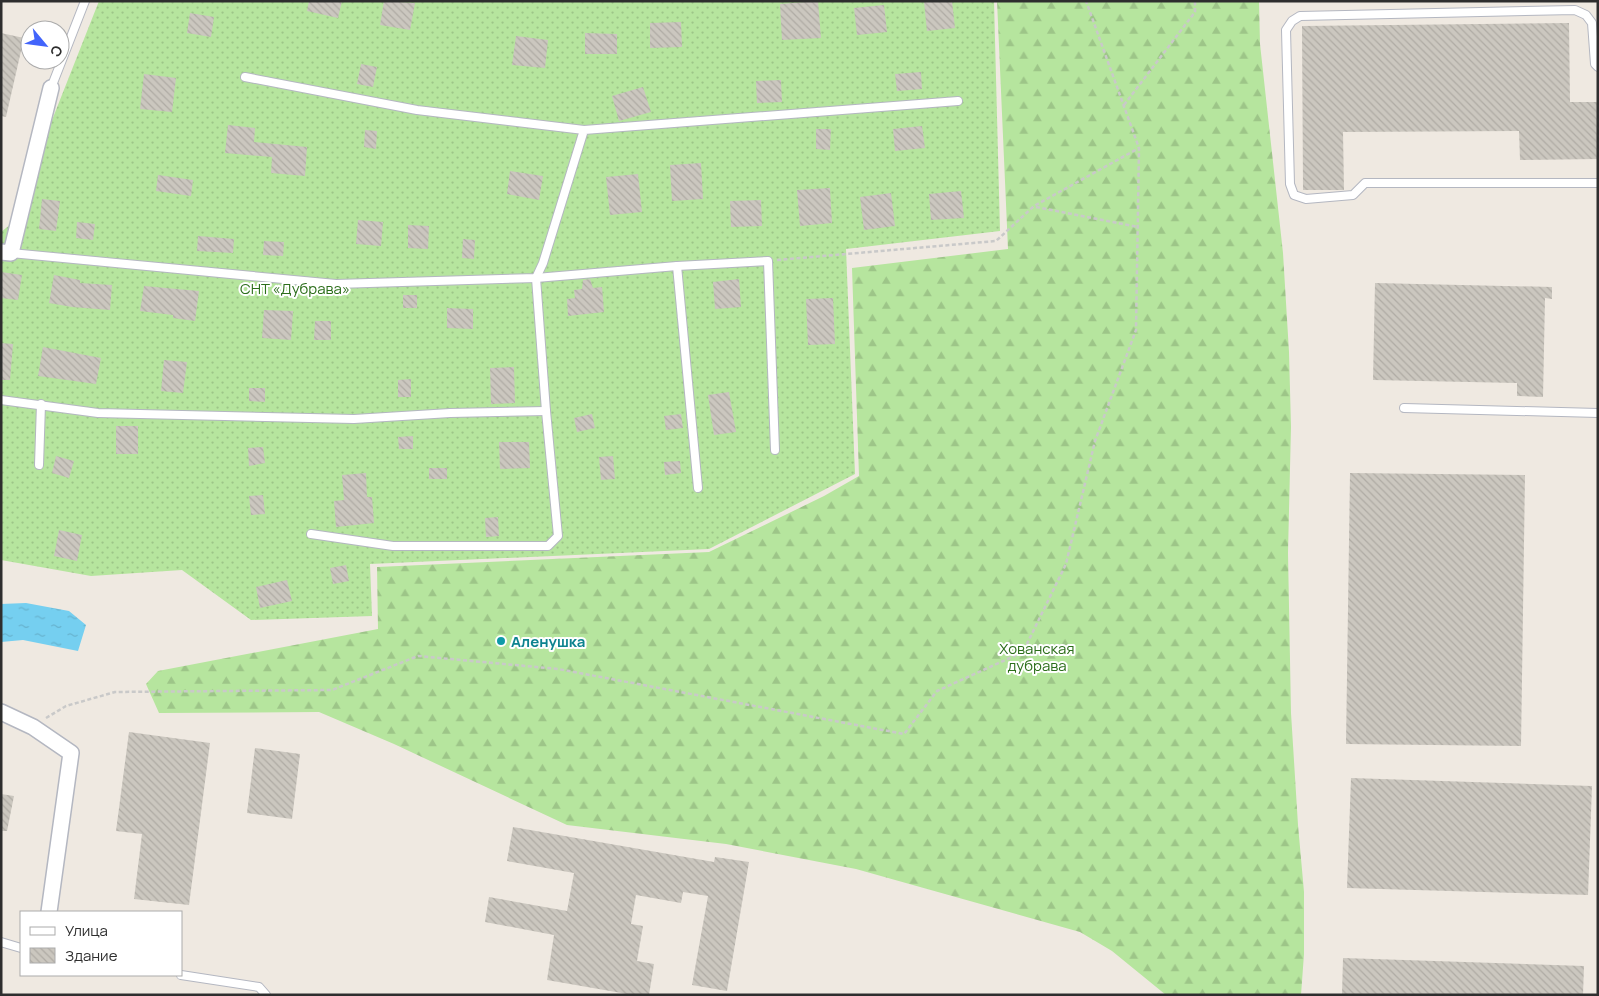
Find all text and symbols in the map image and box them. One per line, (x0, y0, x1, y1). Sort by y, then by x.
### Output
north arrow (20, 20, 70, 70)
text: С (46, 42, 68, 61)
park label: СНТ «Дубрава» (240, 278, 350, 299)
place label: Аленушка (511, 631, 585, 652)
marker: Аленушка (495, 635, 507, 647)
park label: Хованская дубрава (999, 638, 1075, 676)
legend (20, 911, 182, 976)
text: Улица (65, 920, 108, 941)
text: Здание (65, 945, 118, 966)

